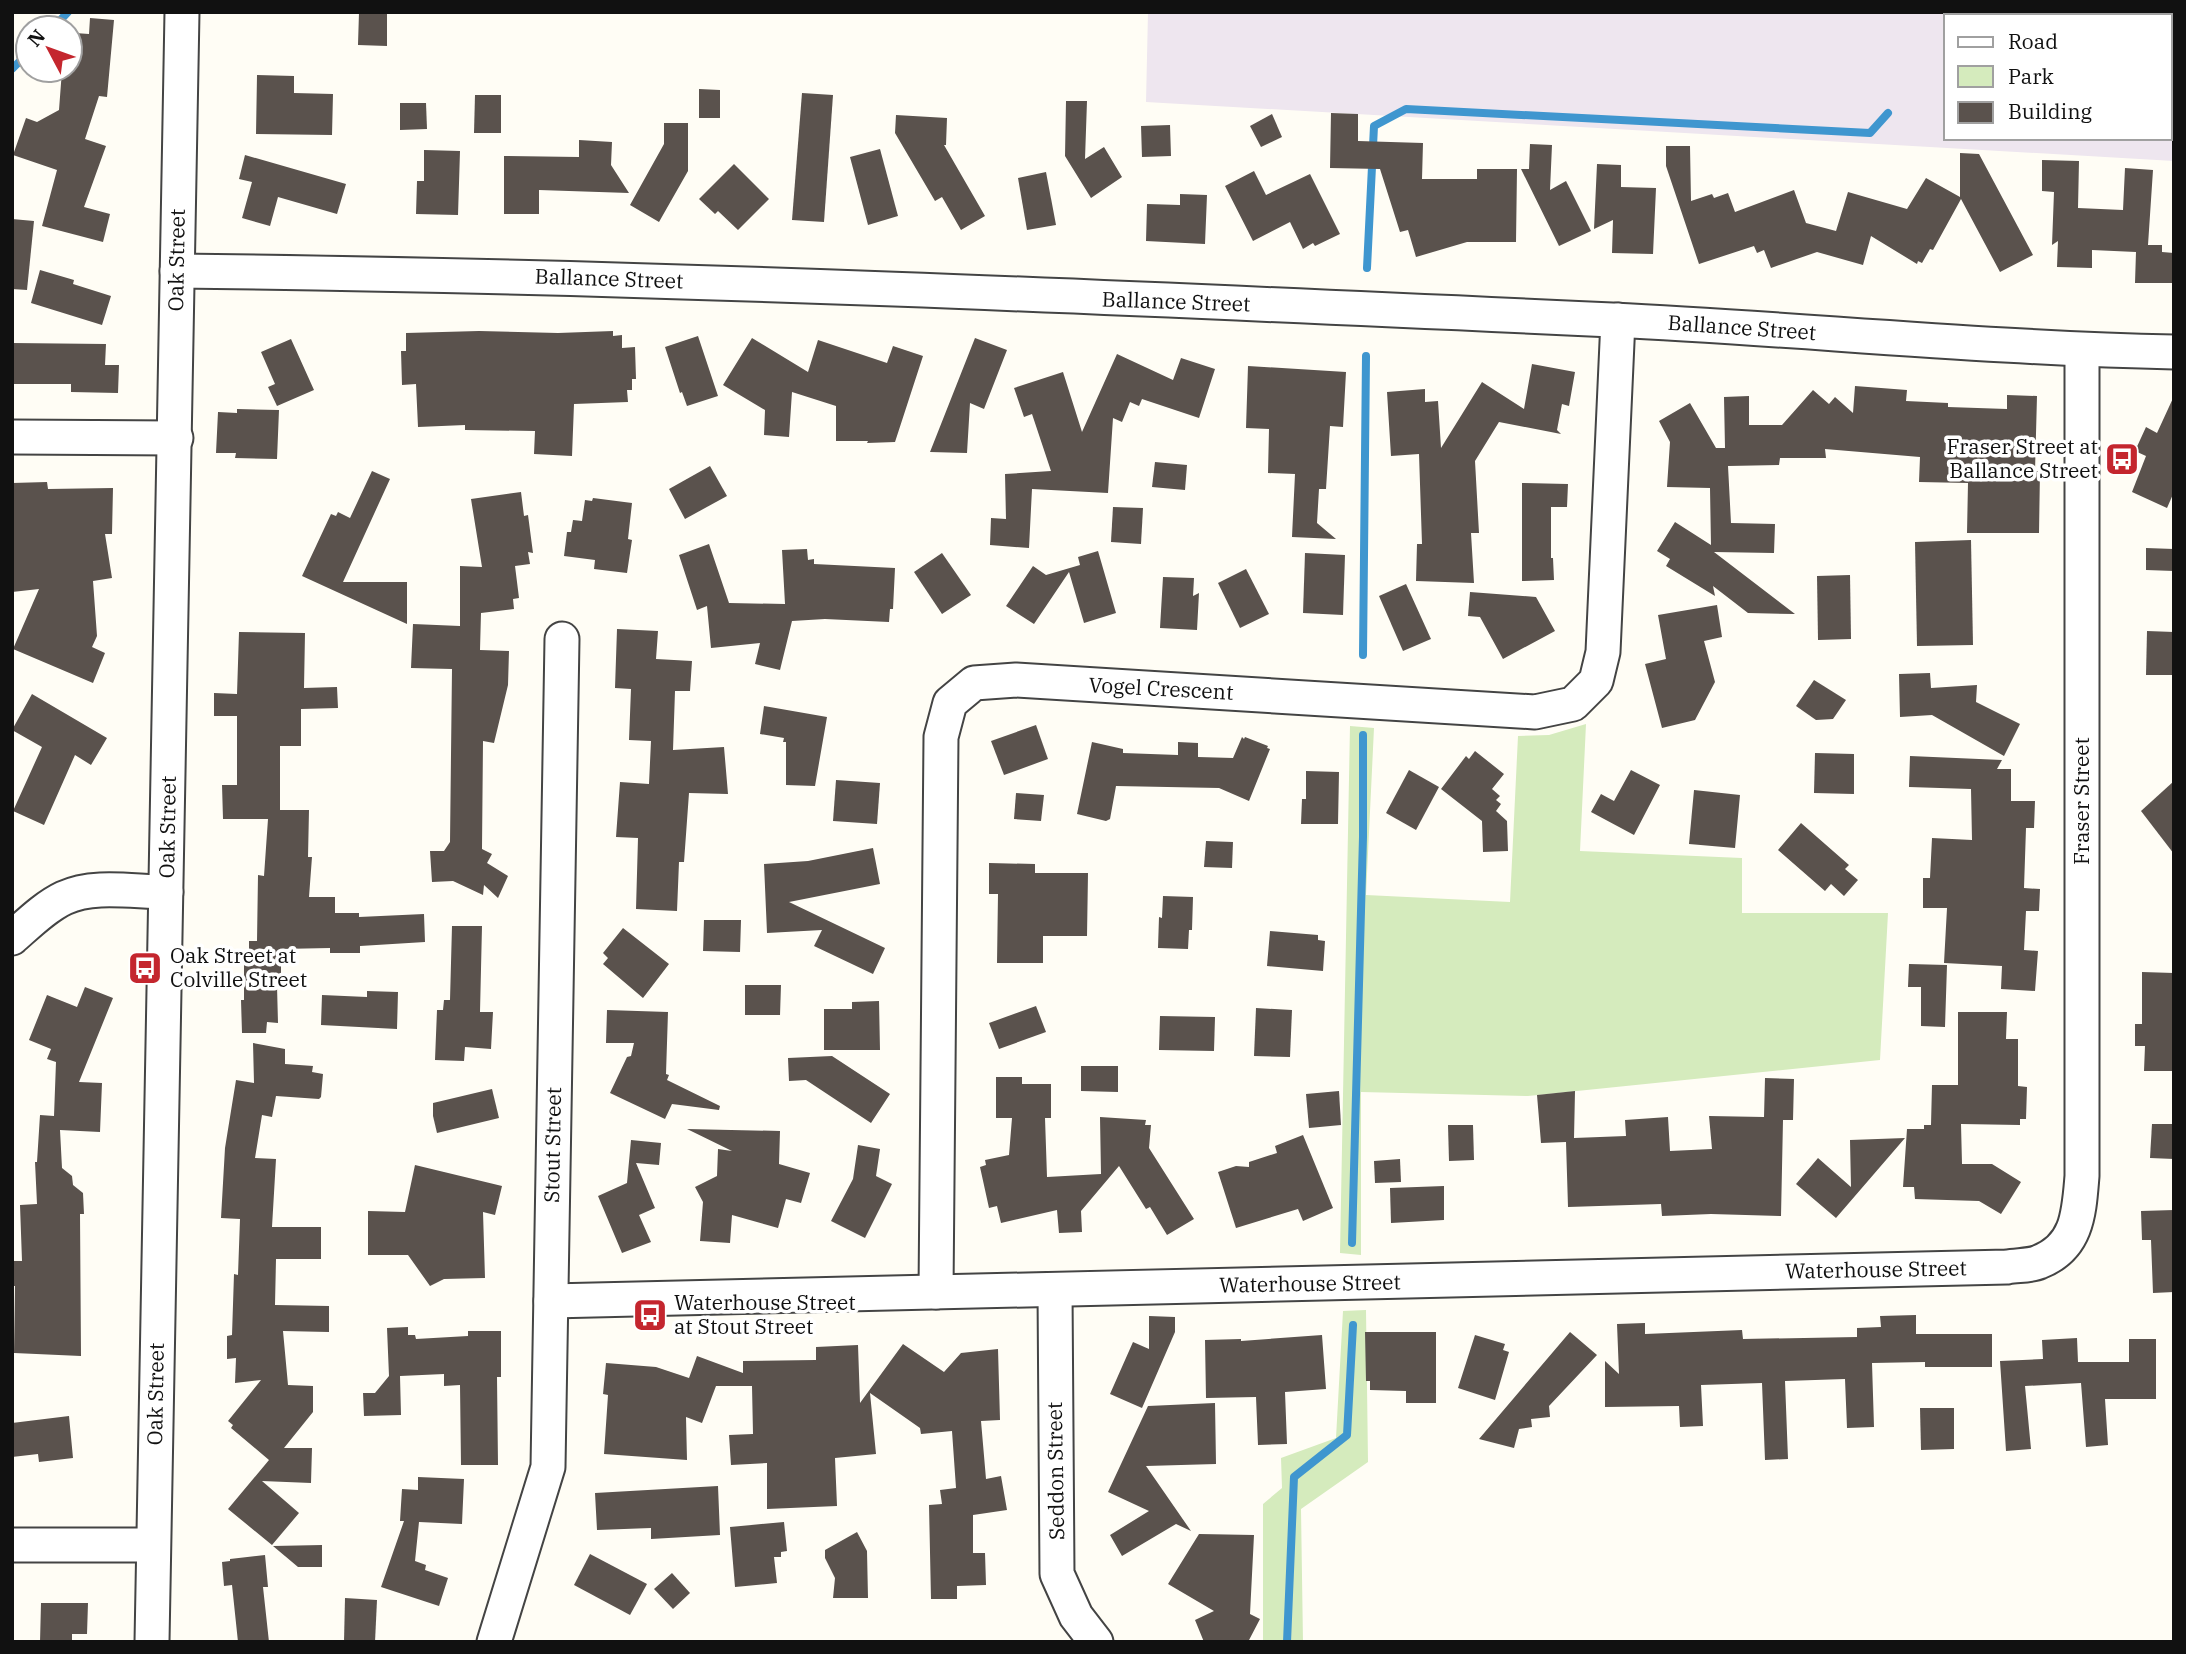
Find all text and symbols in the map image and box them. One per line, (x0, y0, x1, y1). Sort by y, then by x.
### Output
north arrow (14, 14, 84, 84)
legend (1944, 14, 2172, 140)
text: N (22, 24, 50, 51)
text: Road (2008, 27, 2058, 55)
text: Park (2008, 62, 2055, 90)
text: Building (2008, 97, 2093, 125)
street label: Oak Street (161, 208, 191, 312)
street label: Ballance Street (534, 261, 684, 295)
street label: Ballance Street (1101, 284, 1251, 318)
street label: Ballance Street (1667, 308, 1817, 346)
place label: Fraser Street at Ballance Street (1946, 432, 2098, 484)
bus stop icon: Fraser Street at Ballance Street (2103, 440, 2141, 478)
street label: Vogel Crescent (1088, 670, 1234, 706)
street label: Fraser Street (2067, 737, 2095, 865)
street label: Oak Street (152, 775, 182, 879)
place label: Oak Street at Colville Street (170, 941, 307, 993)
bus stop icon: Oak Street at Colville Street (126, 949, 164, 987)
street label: Stout Street (537, 1087, 567, 1203)
street label: Waterhouse Street (1785, 1253, 1967, 1285)
street label: Waterhouse Street (1219, 1267, 1401, 1299)
place label: Waterhouse Street at Stout Street (674, 1288, 856, 1340)
bus stop icon: Waterhouse Street at Stout Street (631, 1296, 669, 1334)
street label: Oak Street (140, 1342, 170, 1446)
street label: Seddon Street (1040, 1402, 1070, 1540)

